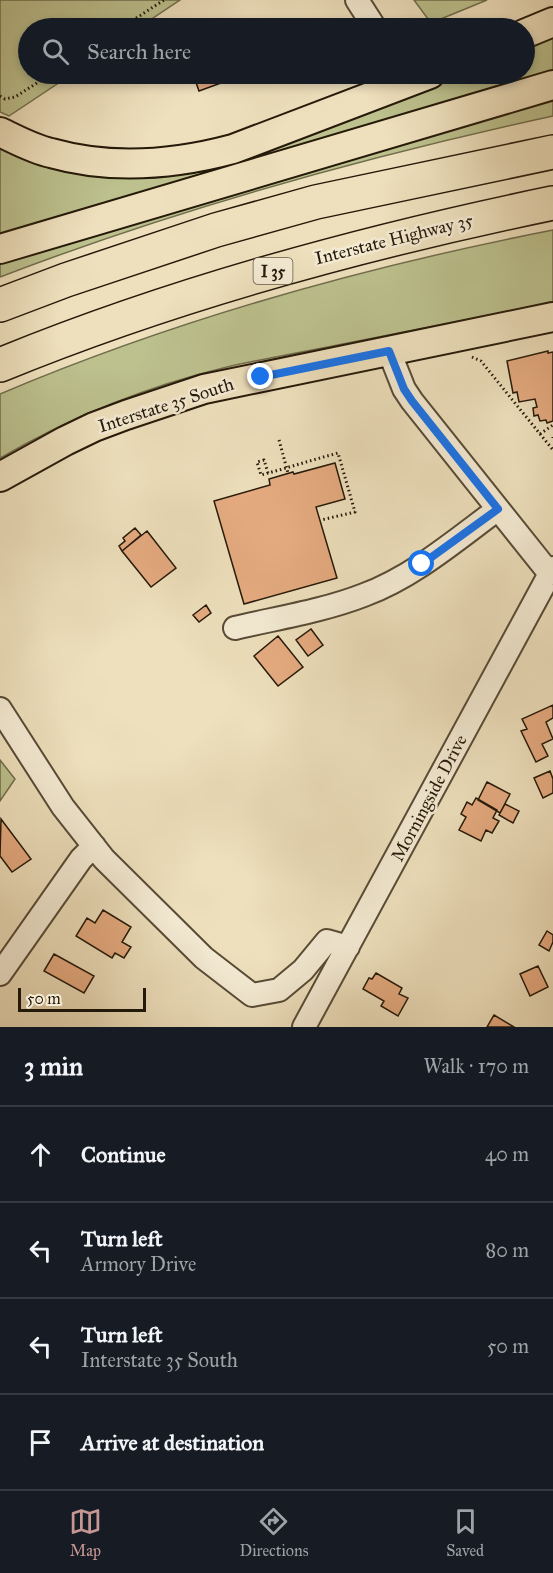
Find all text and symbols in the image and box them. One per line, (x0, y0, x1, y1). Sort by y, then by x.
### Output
search box (18, 18, 535, 84)
icon: search (39, 35, 72, 68)
text: Search here (87, 38, 191, 65)
street label: Interstate Highway 35 (313, 209, 476, 270)
road number: I 35 (254, 258, 292, 284)
route end (247, 363, 273, 389)
street label: Interstate 35 South (95, 373, 237, 437)
route start (408, 550, 434, 576)
street label: Morningside Drive (386, 731, 473, 866)
scale bar (18, 985, 146, 1013)
text: 50 m (27, 989, 61, 1008)
text: 3 min (24, 1050, 83, 1082)
text: Walk · 170 m (424, 1054, 529, 1078)
icon: ahead (24, 1138, 57, 1171)
text: Continue (81, 1141, 166, 1168)
text: 40 m (485, 1142, 529, 1166)
text: Turn left (81, 1225, 163, 1252)
icon: left (24, 1234, 57, 1267)
text: 80 m (486, 1238, 529, 1262)
text: Armory Drive (81, 1252, 196, 1276)
text: Turn left (81, 1321, 163, 1348)
icon: left (24, 1330, 57, 1363)
text: 50 m (487, 1334, 529, 1358)
text: Interstate 35 South (81, 1348, 238, 1372)
icon: arrive (24, 1426, 57, 1459)
text: Arrive at destination (81, 1429, 264, 1456)
tab: Map (69, 1505, 102, 1560)
tab: Directions (240, 1505, 308, 1560)
tab: Saved (446, 1505, 484, 1560)

